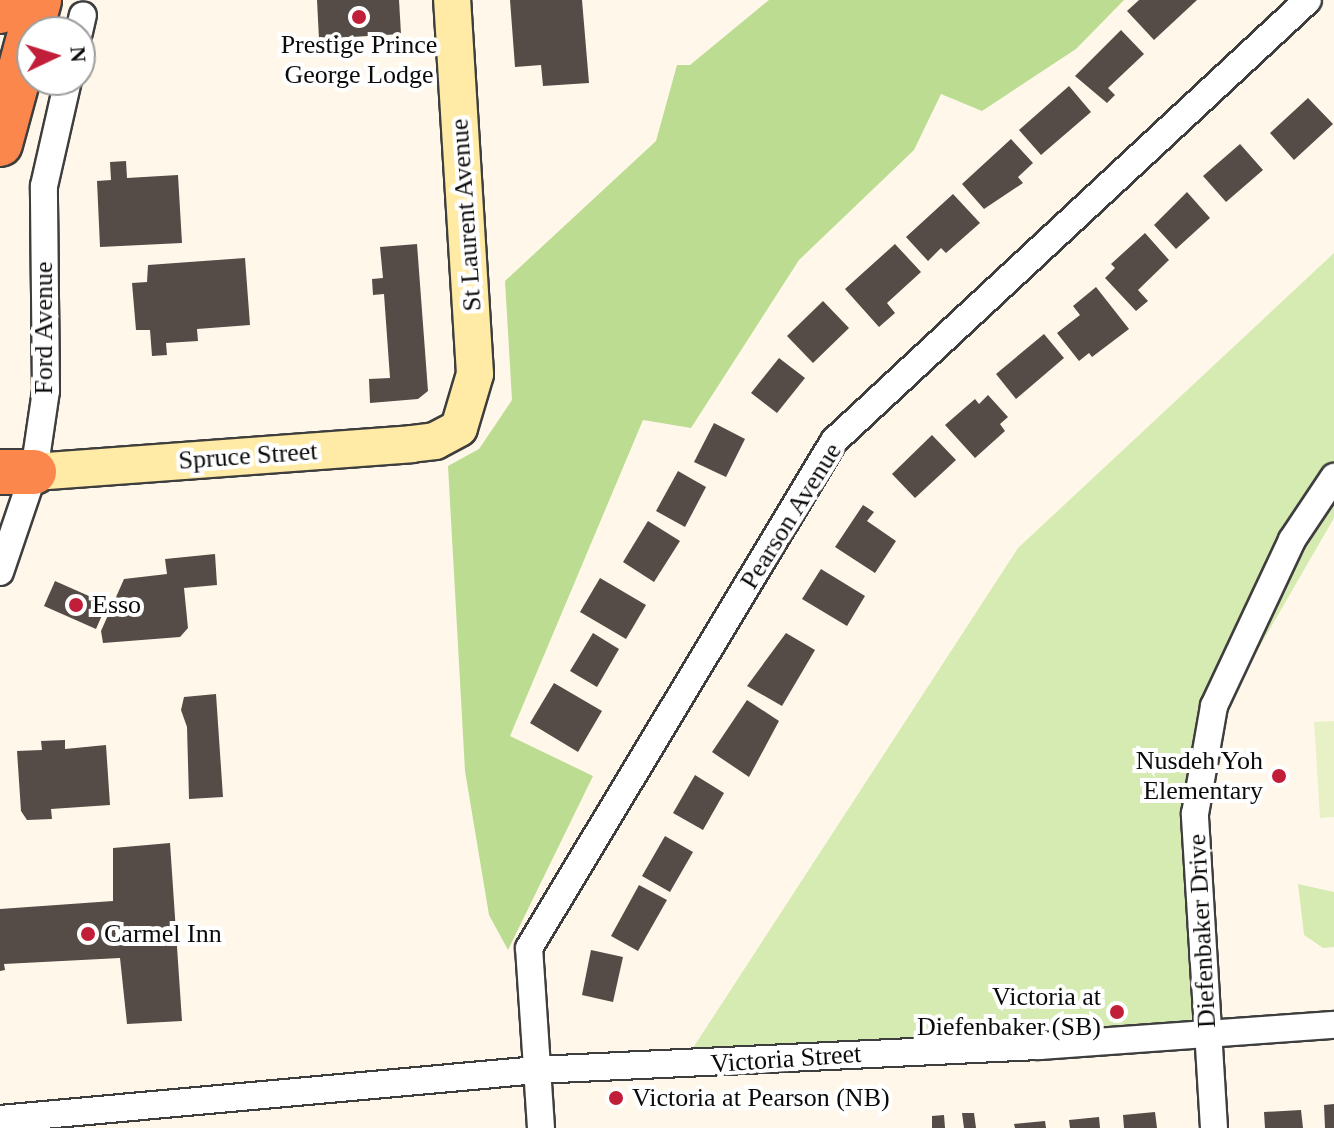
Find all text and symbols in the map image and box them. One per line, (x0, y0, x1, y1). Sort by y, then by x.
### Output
marker: Prestige Prince George Lodge (350, 8, 368, 26)
north arrow (16, 16, 96, 96)
place label: Prestige Prince George Lodge (281, 29, 437, 90)
text: N (65, 46, 91, 63)
street label: St Laurent Avenue (444, 117, 488, 313)
street label: Ford Avenue (28, 261, 60, 395)
street label: Spruce Street (177, 436, 319, 476)
street label: Pearson Avenue (733, 437, 849, 595)
place label: Esso (92, 589, 141, 621)
marker: Esso (67, 596, 85, 614)
place label: Nusdeh Yoh Elementary (1135, 745, 1263, 806)
marker: Nusdeh Yoh Elementary (1270, 767, 1288, 785)
street label: Diefenbaker Drive (1181, 833, 1223, 1029)
place label: Carmel Inn (104, 918, 222, 950)
marker: Carmel Inn (79, 925, 97, 943)
place label: Victoria at Diefenbaker (SB) (917, 981, 1101, 1042)
marker: Victoria at Diefenbaker (SB) (1108, 1003, 1126, 1021)
street label: Victoria Street (710, 1038, 862, 1080)
place label: Victoria at Pearson (NB) (632, 1082, 890, 1114)
marker: Victoria at Pearson (NB) (607, 1089, 625, 1107)

